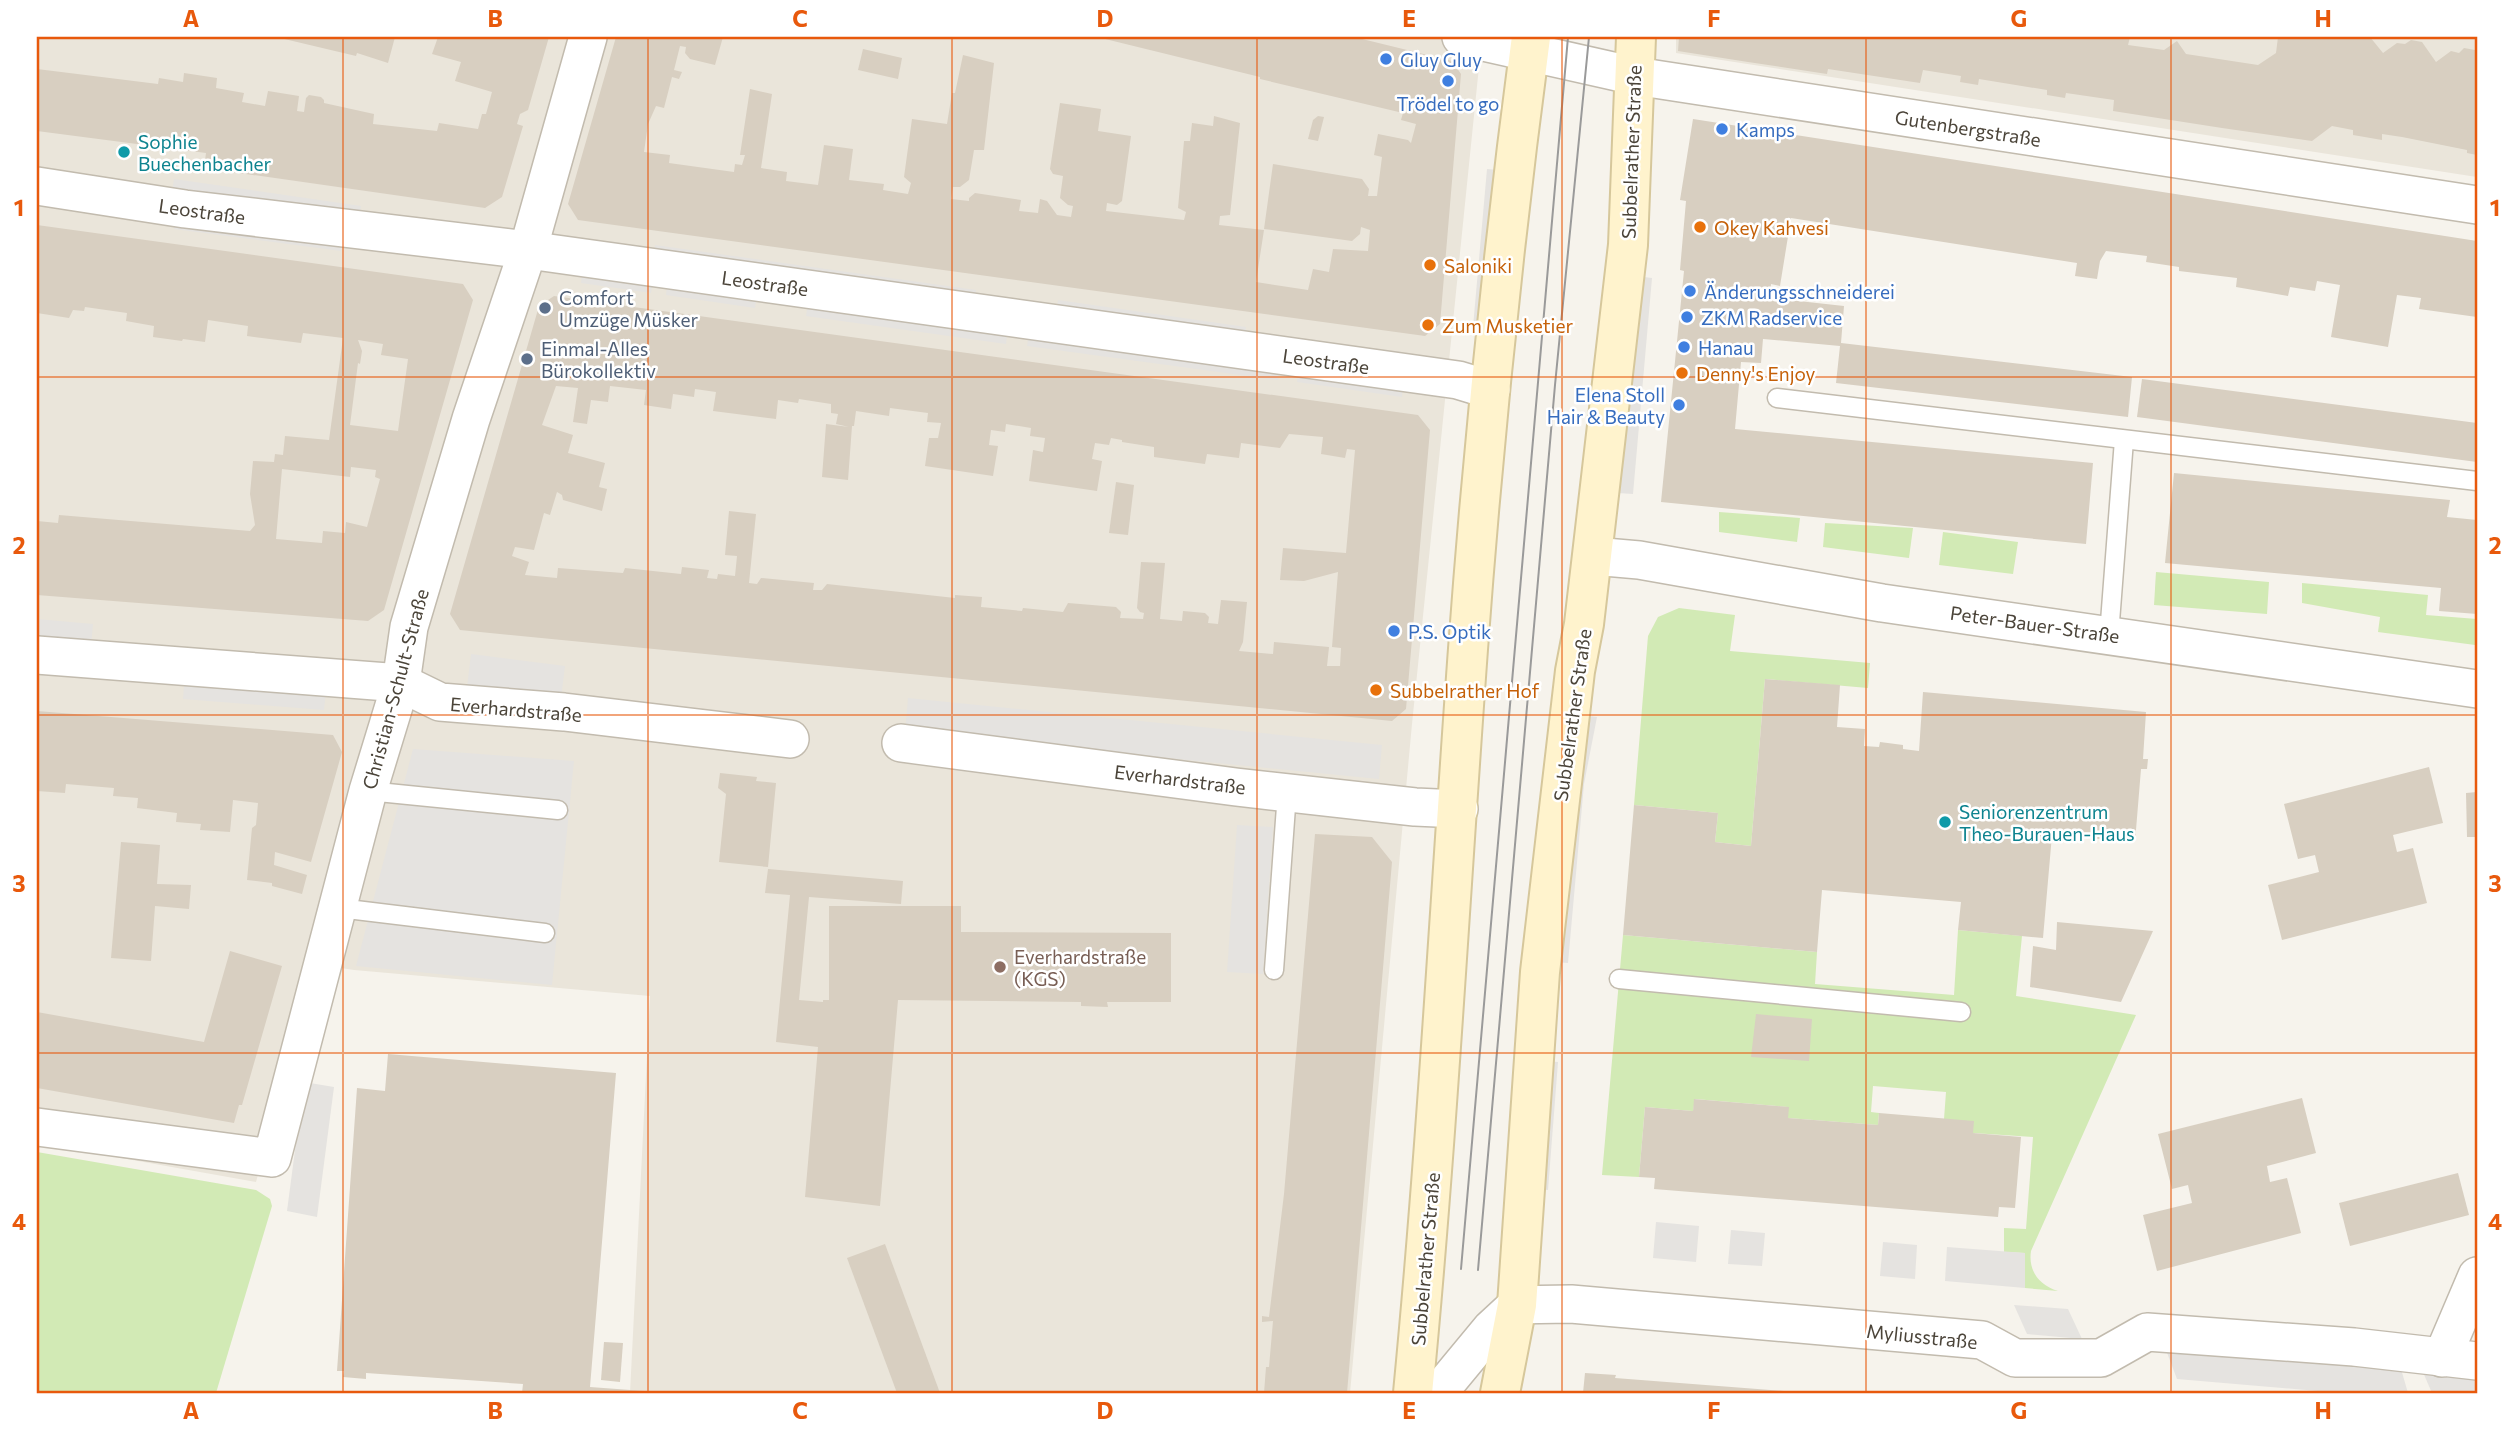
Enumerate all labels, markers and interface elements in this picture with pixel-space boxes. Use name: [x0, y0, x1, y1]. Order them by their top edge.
text: A: [183, 4, 200, 32]
text: B: [487, 4, 503, 32]
text: C: [792, 4, 808, 32]
text: D: [1097, 4, 1114, 32]
text: E: [1402, 4, 1416, 32]
text: F: [1707, 4, 1721, 32]
text: G: [2011, 4, 2027, 32]
text: H: [2314, 4, 2332, 32]
place label: Gluy Gluy: [1400, 48, 1482, 71]
marker: Gluy Gluy: [1378, 51, 1394, 67]
street label: Subbelrather Straße: [1616, 65, 1646, 239]
marker: Trödel to go: [1440, 73, 1456, 89]
place label: Trödel to go: [1397, 92, 1499, 115]
street label: Gutenbergstraße: [1893, 105, 2043, 151]
place label: Kamps: [1736, 118, 1795, 141]
marker: Kamps: [1714, 121, 1730, 137]
place label: Sophie Buechenbacher: [138, 130, 272, 175]
marker: Sophie Buechenbacher: [116, 144, 132, 160]
text: 1: [14, 193, 24, 221]
text: 1: [2490, 193, 2500, 221]
street label: Leostraße: [157, 194, 247, 228]
place label: Okey Kahvesi: [1714, 216, 1829, 239]
marker: Okey Kahvesi: [1692, 219, 1708, 235]
place label: Saloniki: [1444, 254, 1512, 277]
marker: Saloniki: [1422, 257, 1438, 273]
street label: Leostraße: [720, 266, 810, 300]
place label: Änderungsschneiderei: [1704, 280, 1895, 303]
marker: Änderungsschneiderei: [1682, 283, 1698, 299]
place label: Comfort Umzüge Müsker: [559, 286, 699, 331]
marker: Comfort Umzüge Müsker: [537, 300, 553, 316]
place label: ZKM Radservice: [1701, 306, 1842, 329]
marker: ZKM Radservice: [1679, 309, 1695, 325]
place label: Zum Musketier: [1442, 314, 1573, 337]
marker: Zum Musketier: [1420, 317, 1436, 333]
place label: Hanau: [1698, 336, 1754, 359]
place label: Einmal-Alles Bürokollektiv: [541, 337, 656, 382]
marker: Hanau: [1676, 339, 1692, 355]
street label: Leostraße: [1281, 344, 1371, 378]
marker: Einmal-Alles Bürokollektiv: [519, 351, 535, 367]
place label: Denny's Enjoy: [1696, 362, 1816, 385]
marker: Denny's Enjoy: [1674, 365, 1690, 381]
place label: Elena Stoll Hair & Beauty: [1547, 383, 1665, 428]
marker: Elena Stoll Hair & Beauty: [1671, 397, 1687, 413]
text: 2: [12, 531, 26, 559]
text: 2: [2488, 531, 2502, 559]
street label: Christian-Schult-Straße: [357, 586, 433, 792]
street label: Peter-Bauer-Straße: [1949, 601, 2121, 647]
place label: P.S. Optik: [1408, 620, 1491, 643]
marker: P.S. Optik: [1386, 623, 1402, 639]
street label: Subbelrather Straße: [1549, 627, 1595, 803]
place label: Subbelrather Hof: [1390, 679, 1540, 702]
marker: Subbelrather Hof: [1368, 682, 1384, 698]
street label: Everhardstraße: [449, 692, 583, 726]
street label: Everhardstraße: [1113, 760, 1247, 798]
place label: Seniorenzentrum Theo-Burauen-Haus: [1959, 800, 2135, 845]
marker: Seniorenzentrum Theo-Burauen-Haus: [1937, 814, 1953, 830]
text: 3: [12, 869, 26, 897]
text: 3: [2488, 869, 2502, 897]
place label: Everhardstraße (KGS): [1014, 945, 1146, 990]
marker: Everhardstraße (KGS): [992, 959, 1008, 975]
street label: Subbelrather Straße: [1406, 1171, 1444, 1347]
text: 4: [12, 1207, 26, 1235]
text: 4: [2488, 1207, 2502, 1235]
street label: Myliusstraße: [1865, 1319, 1979, 1353]
text: A: [183, 1396, 200, 1424]
text: B: [487, 1396, 503, 1424]
text: C: [792, 1396, 808, 1424]
text: D: [1097, 1396, 1114, 1424]
text: E: [1402, 1396, 1416, 1424]
text: F: [1707, 1396, 1721, 1424]
text: G: [2011, 1396, 2027, 1424]
text: H: [2314, 1396, 2332, 1424]

